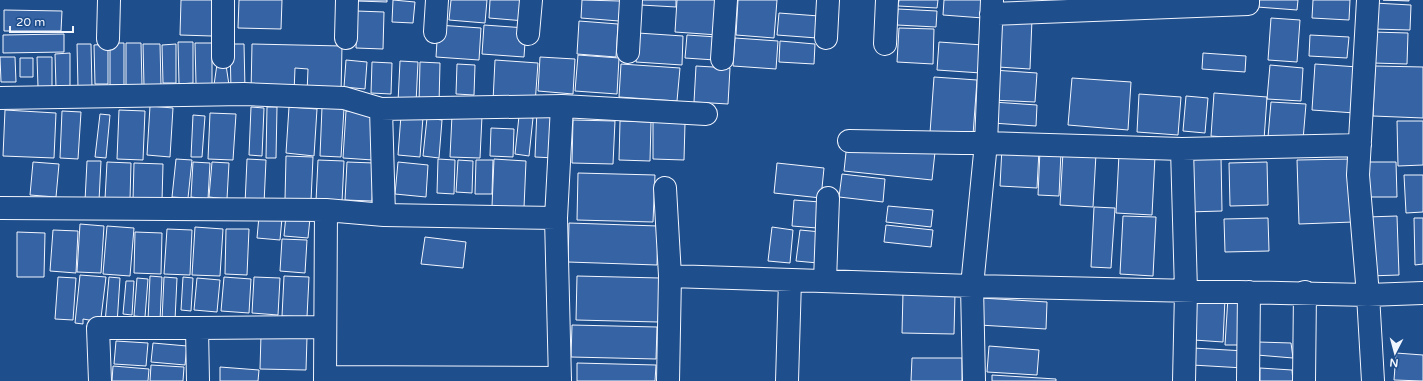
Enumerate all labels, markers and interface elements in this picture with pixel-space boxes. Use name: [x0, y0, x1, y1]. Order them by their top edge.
scale bar: [10, 8, 73, 34]
text: 20 m: [16, 15, 45, 29]
north arrow: [1375, 333, 1415, 373]
text: N: [1389, 356, 1399, 369]

